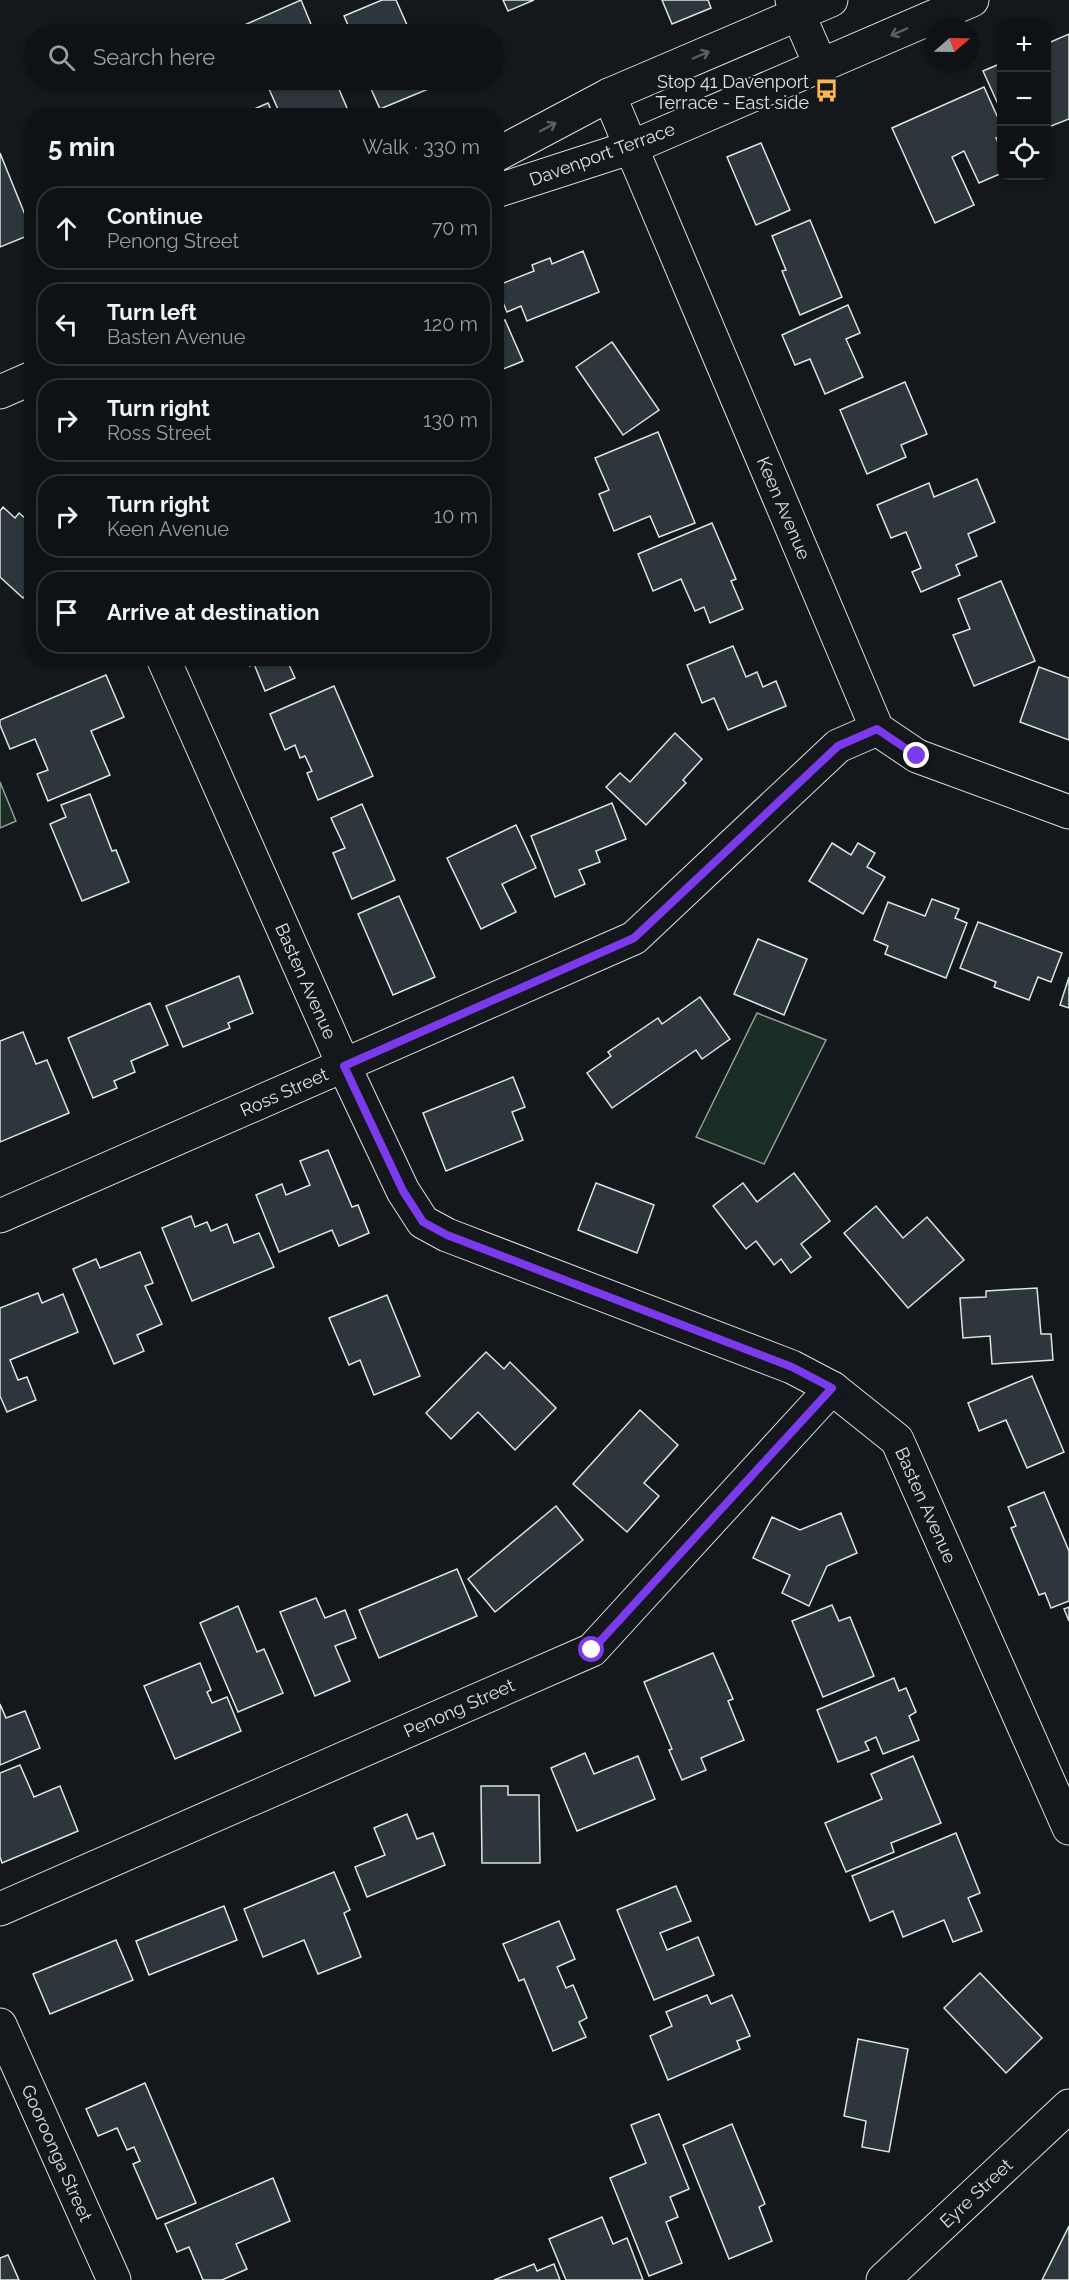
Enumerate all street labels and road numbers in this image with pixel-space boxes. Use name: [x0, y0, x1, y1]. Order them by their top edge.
street label: Davenport Terrace: [526, 118, 678, 190]
street label: Keen Avenue: [753, 453, 815, 563]
street label: Basten Avenue: [271, 920, 341, 1043]
street label: Ross Street: [237, 1063, 331, 1121]
street label: Basten Avenue: [891, 1444, 961, 1567]
street label: Penong Street: [400, 1674, 518, 1742]
street label: Gooroonga Street: [17, 2081, 97, 2225]
street label: Eyre Street: [935, 2154, 1017, 2232]

